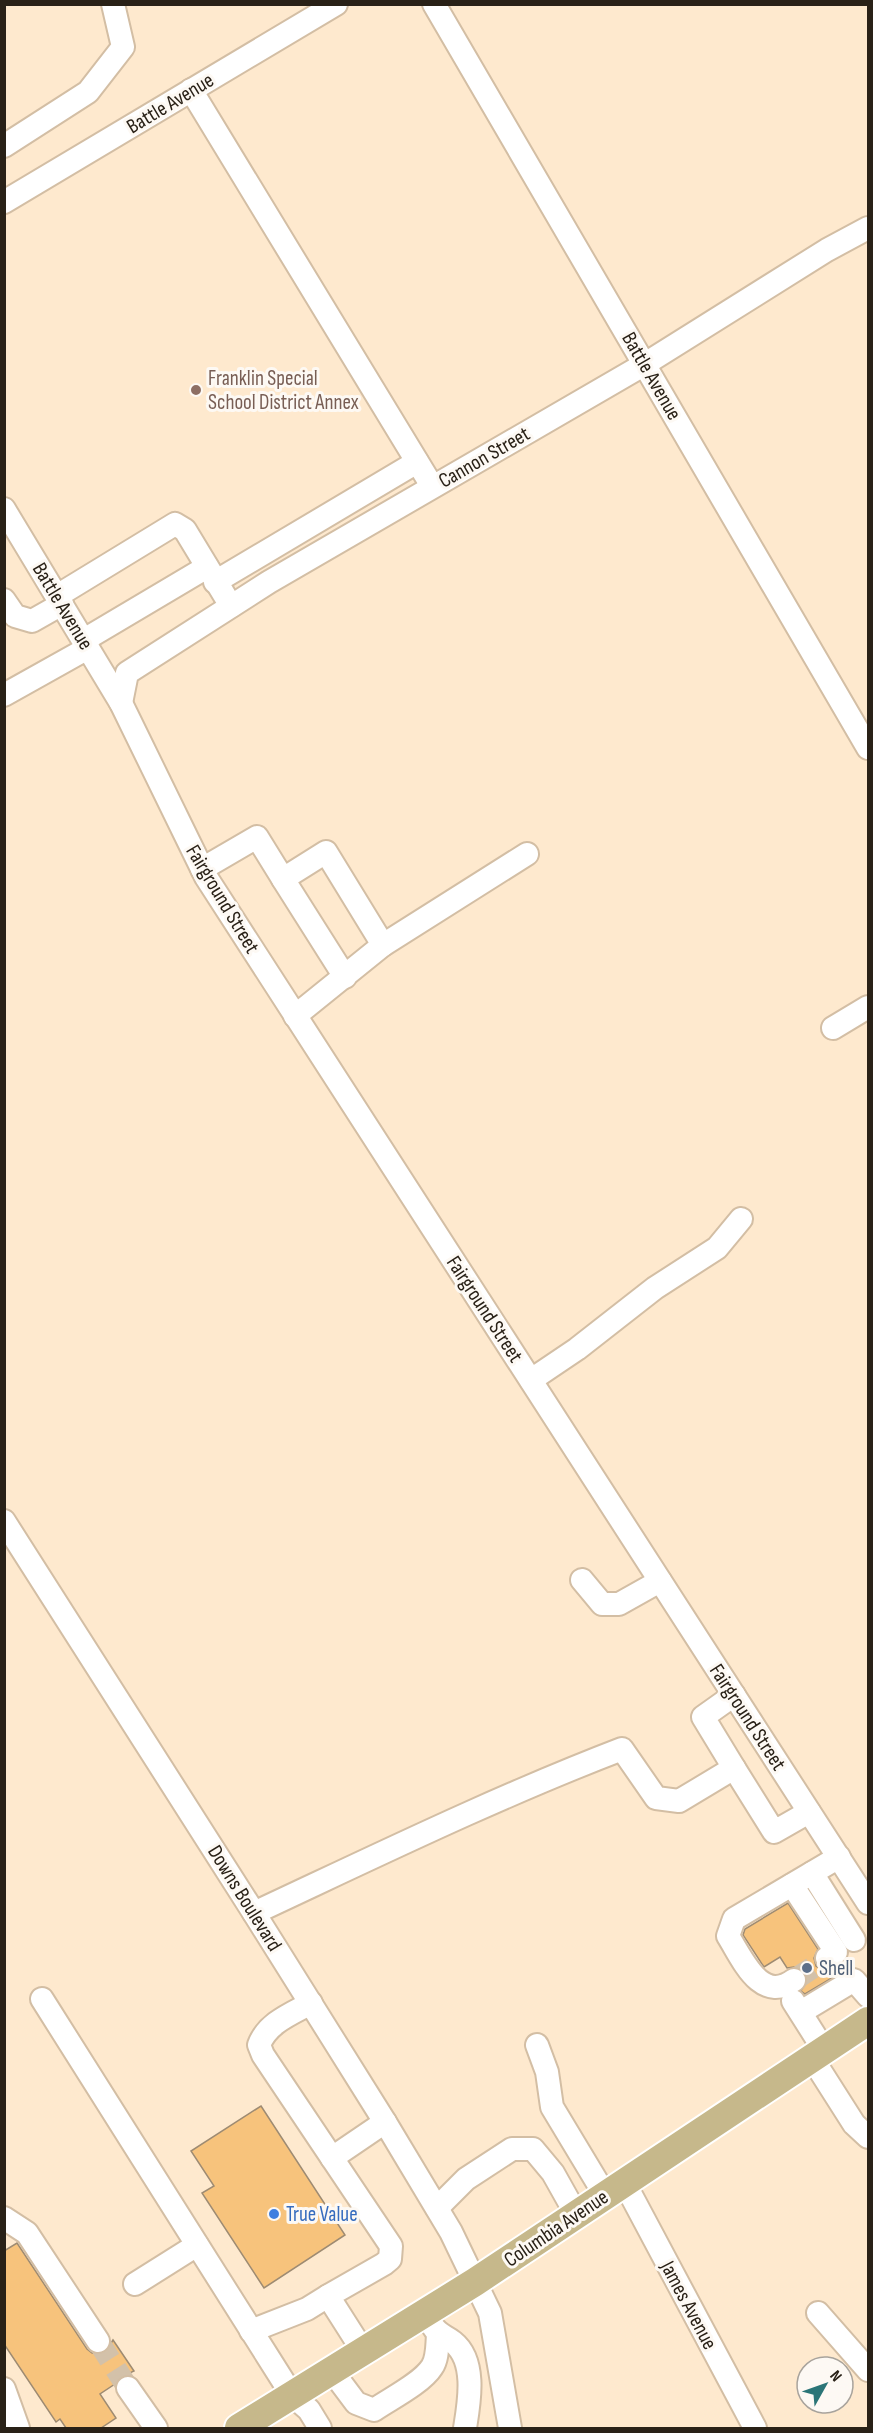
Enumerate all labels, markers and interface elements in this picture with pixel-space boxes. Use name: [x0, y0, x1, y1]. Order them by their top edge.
street label: Battle Avenue: [122, 68, 218, 139]
street label: Battle Avenue: [616, 328, 687, 425]
place label: Franklin Special School District Annex: [208, 366, 359, 415]
marker: Franklin Special School District Annex: [189, 383, 203, 397]
street label: Cannon Street: [434, 421, 534, 494]
street label: Battle Avenue: [27, 558, 98, 654]
street label: Fairground Street: [180, 841, 265, 958]
street label: Fairground Street: [441, 1251, 528, 1367]
street label: Fairground Street: [704, 1659, 791, 1775]
street label: Downs Boulevard: [202, 1841, 287, 1956]
place label: Shell: [819, 1956, 853, 1981]
marker: Shell: [800, 1961, 814, 1975]
street label: Columbia Avenue: [499, 2184, 613, 2272]
place label: True Value: [286, 2202, 358, 2227]
marker: True Value: [267, 2207, 281, 2221]
street label: James Avenue: [654, 2256, 722, 2354]
north arrow: [795, 2355, 855, 2415]
text: N: [825, 2367, 845, 2386]

